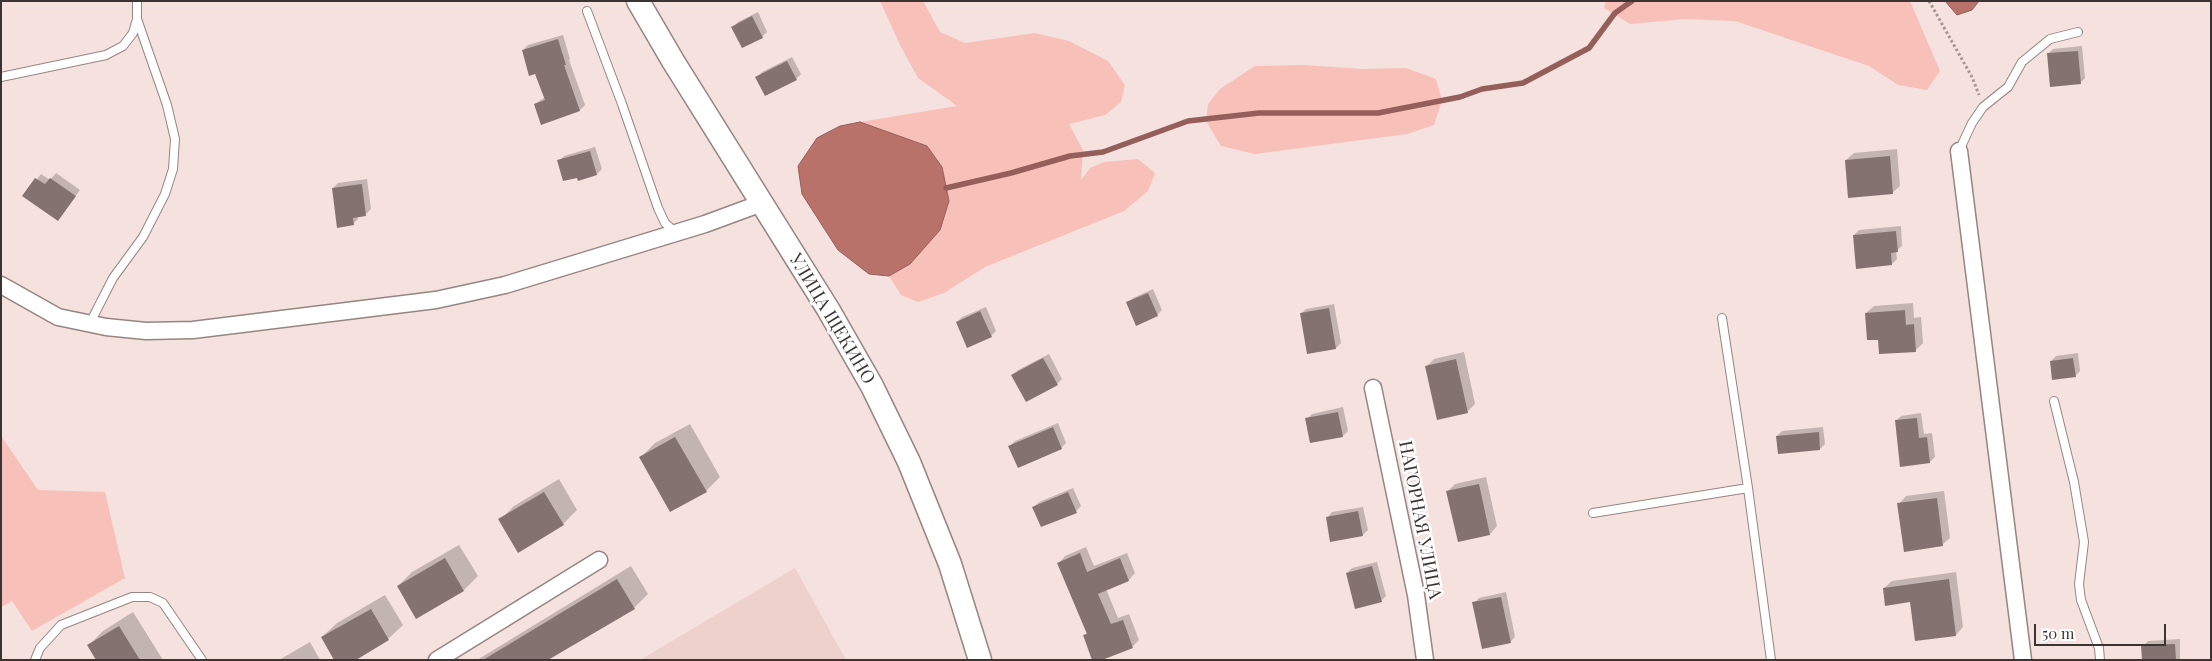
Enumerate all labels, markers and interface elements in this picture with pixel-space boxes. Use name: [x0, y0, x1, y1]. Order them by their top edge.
street label: УЛИЦА ЩЕКИНО: [785, 250, 879, 388]
street label: НАГОРНАЯ УЛИЦА: [1394, 439, 1446, 601]
scale bar: [2037, 614, 2170, 646]
text: 50 m: [2042, 623, 2074, 643]

